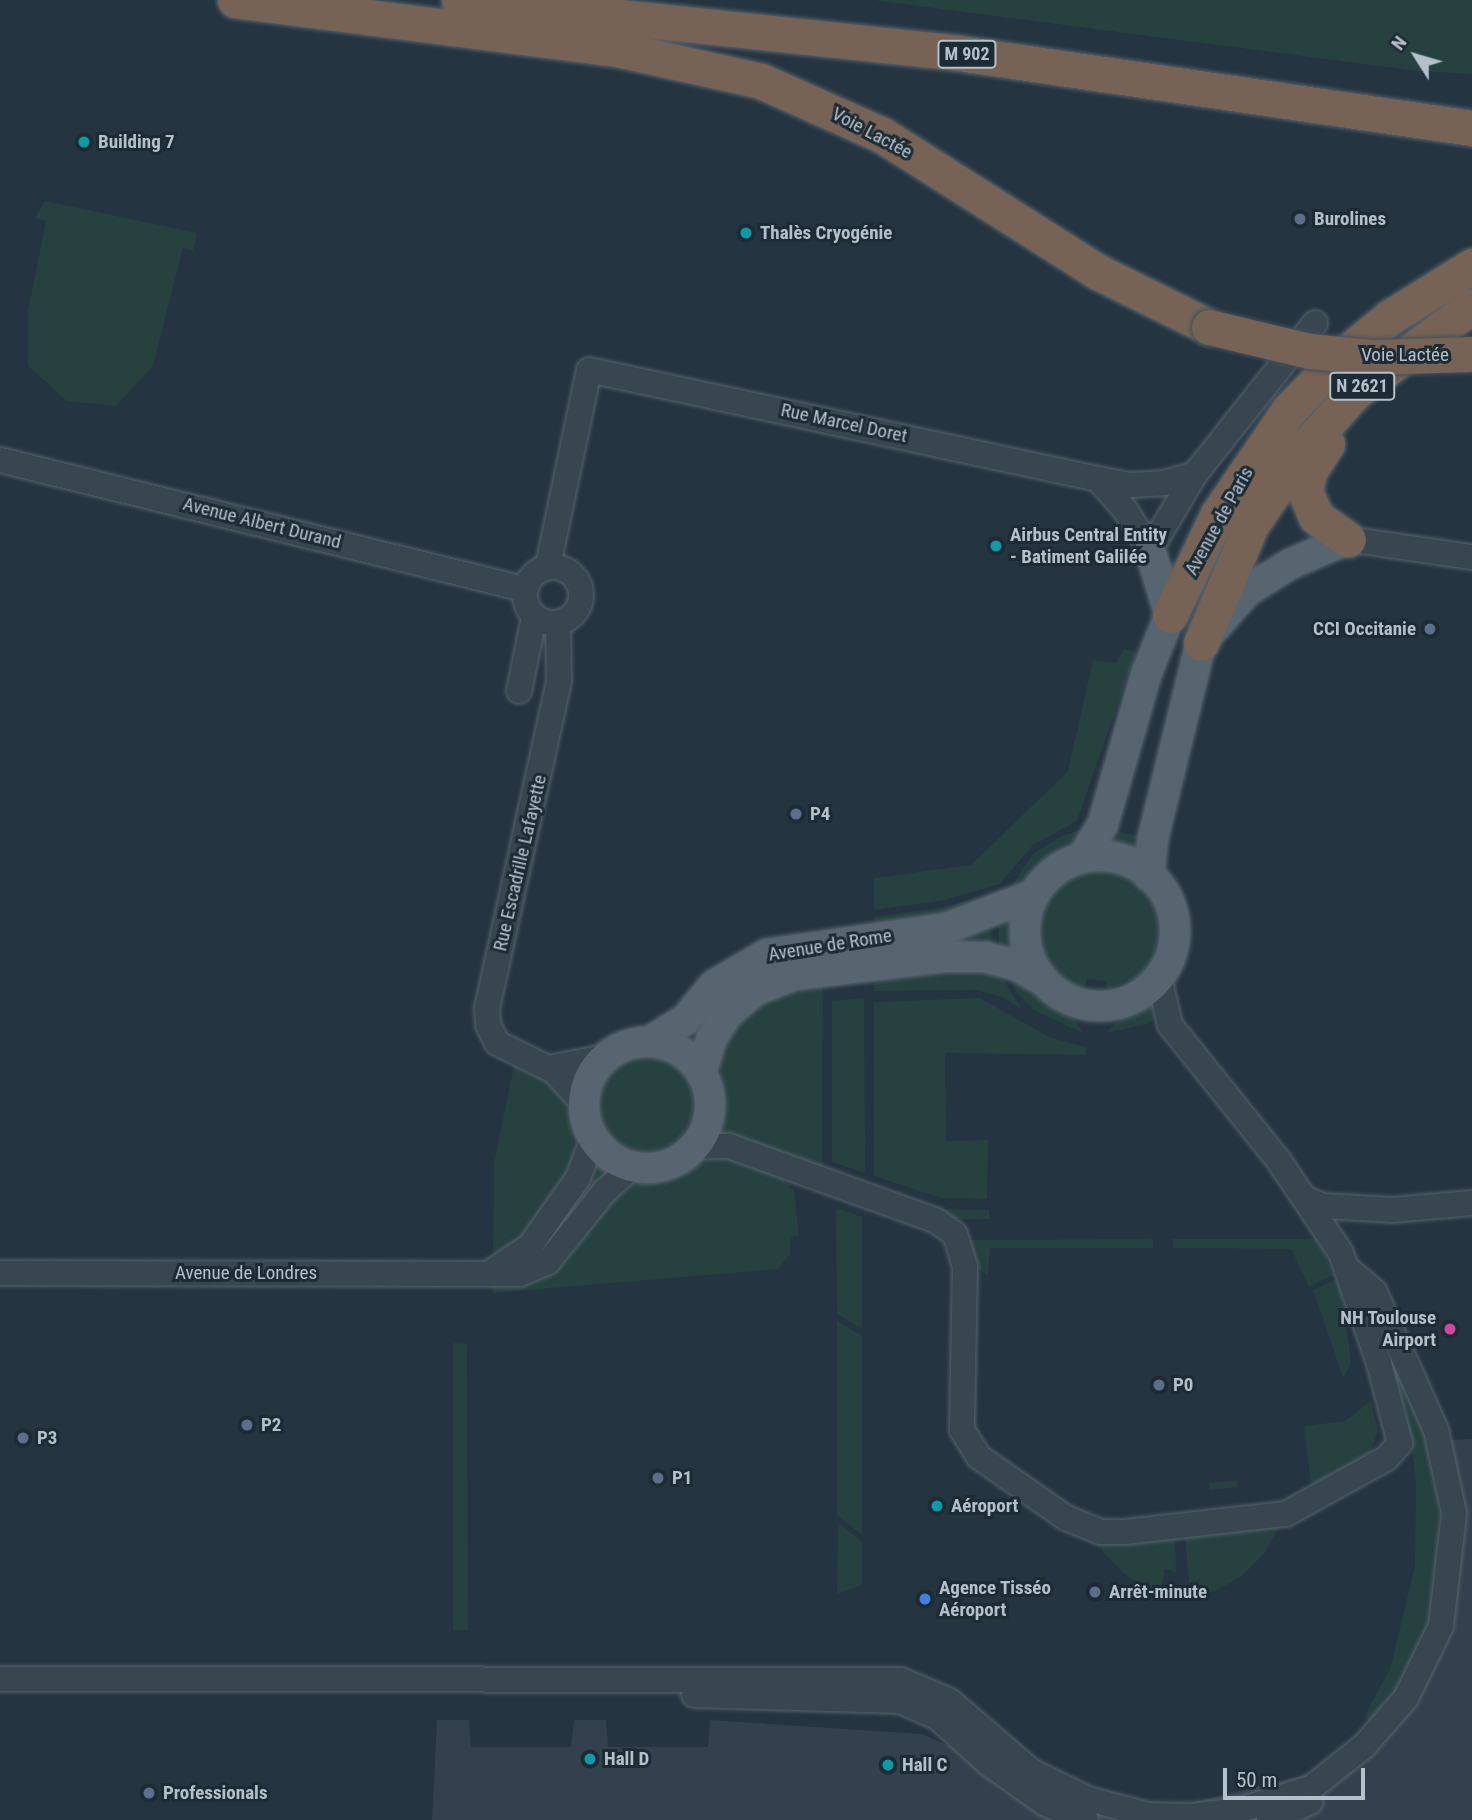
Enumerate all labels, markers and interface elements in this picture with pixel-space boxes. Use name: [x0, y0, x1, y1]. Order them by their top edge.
north arrow: [1381, 21, 1451, 91]
text: N: [1386, 31, 1412, 55]
road number: M 902: [937, 40, 997, 68]
street label: Voie Lactée: [828, 102, 916, 164]
place label: Building 7: [98, 131, 175, 153]
marker: Building 7: [76, 134, 92, 150]
place label: Burolines: [1314, 208, 1386, 230]
marker: Burolines: [1292, 211, 1308, 227]
place label: Thalès Cryogénie: [760, 222, 892, 244]
marker: Thalès Cryogénie: [738, 225, 754, 241]
street label: Voie Lactée: [1361, 344, 1449, 366]
road number: N 2621: [1329, 372, 1395, 400]
street label: Rue Marcel Doret: [779, 398, 909, 448]
street label: Avenue de Paris: [1180, 463, 1258, 579]
street label: Avenue Albert Durand: [181, 492, 343, 554]
place label: Airbus Central Entity - Batiment Galilée: [1010, 524, 1167, 568]
marker: Airbus Central Entity - Batiment Galilée: [988, 538, 1004, 554]
place label: CCI Occitanie: [1313, 618, 1416, 640]
marker: CCI Occitanie: [1422, 621, 1438, 637]
street label: Rue Escadrille Lafayette: [489, 773, 551, 953]
place label: P4: [810, 803, 830, 825]
marker: P4: [788, 806, 804, 822]
street label: Avenue de Rome: [767, 924, 893, 966]
street label: Avenue de Londres: [175, 1262, 317, 1284]
place label: NH Toulouse Airport: [1340, 1307, 1436, 1351]
marker: NH Toulouse Airport: [1442, 1321, 1458, 1337]
place label: P0: [1173, 1374, 1193, 1396]
marker: P0: [1151, 1377, 1167, 1393]
place label: P2: [261, 1414, 281, 1436]
marker: P2: [239, 1417, 255, 1433]
place label: P3: [37, 1427, 57, 1449]
marker: P3: [15, 1430, 31, 1446]
place label: P1: [672, 1467, 692, 1489]
marker: P1: [650, 1470, 666, 1486]
place label: Aéroport: [951, 1495, 1018, 1517]
marker: Aéroport: [929, 1498, 945, 1514]
place label: Agence Tisséo Aéroport: [939, 1577, 1051, 1621]
place label: Arrêt-minute: [1109, 1581, 1207, 1603]
marker: Arrêt-minute: [1087, 1584, 1103, 1600]
marker: Agence Tisséo Aéroport: [917, 1591, 933, 1607]
place label: Hall D: [604, 1748, 649, 1770]
marker: Hall D: [582, 1751, 598, 1767]
place label: Hall C: [902, 1754, 947, 1776]
scale bar: [1227, 1754, 1369, 1798]
marker: Hall C: [880, 1757, 896, 1773]
text: 50 m: [1236, 1768, 1277, 1792]
place label: Professionals: [163, 1782, 268, 1804]
marker: Professionals: [141, 1785, 157, 1801]

